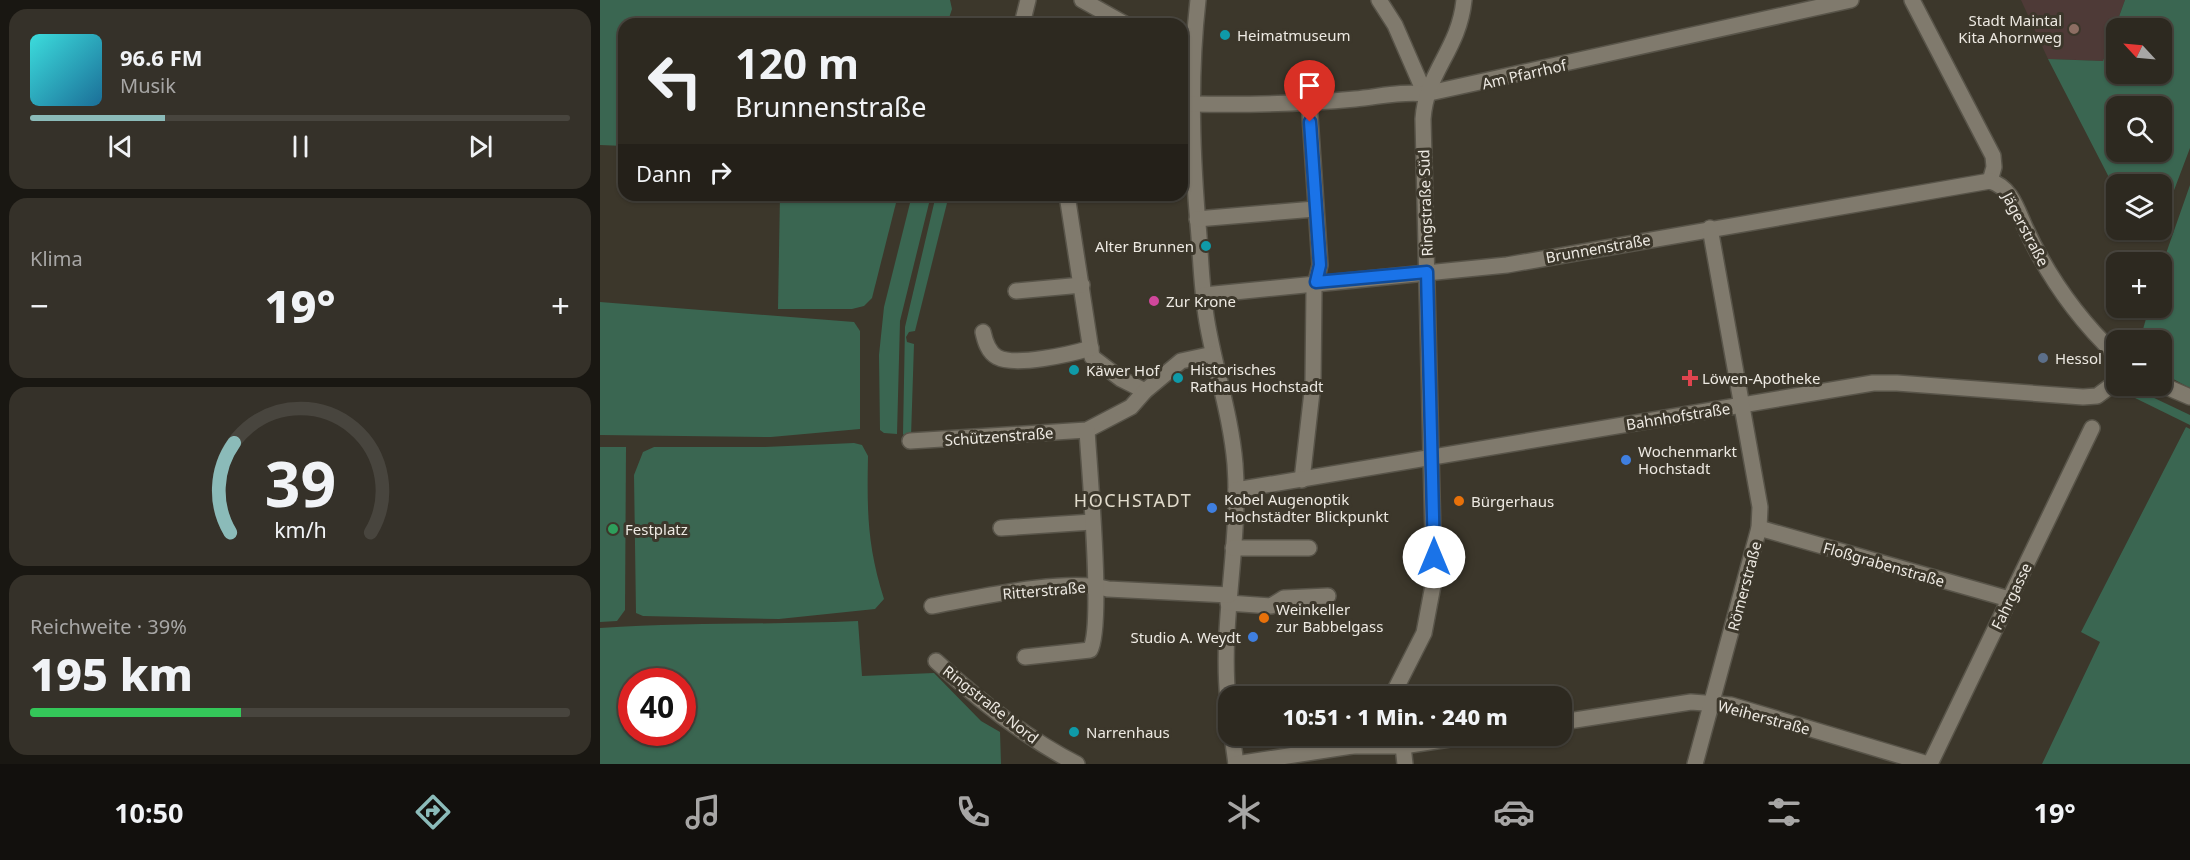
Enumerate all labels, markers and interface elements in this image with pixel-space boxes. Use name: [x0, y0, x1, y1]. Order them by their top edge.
place label: Stadt Maintal Kita Ahornweg: [1958, 10, 2062, 47]
north arrow: [2106, 18, 2172, 84]
map controls: [2106, 18, 2172, 396]
marker: Stadt Maintal Kita Ahornweg: [2067, 22, 2081, 36]
place label: Heimatmuseum: [1237, 25, 1351, 45]
marker: Heimatmuseum: [1218, 28, 1232, 42]
text: 120 m: [735, 34, 859, 91]
text: 96.6 FM: [120, 42, 202, 72]
icon: left: [636, 42, 714, 120]
street label: Am Pfarrhof: [1480, 54, 1569, 93]
pin: [1284, 60, 1335, 122]
icon: arrive: [1293, 69, 1326, 102]
text: Musik: [120, 72, 176, 99]
text: Brunnenstraße: [735, 88, 926, 125]
button: search: [2106, 96, 2172, 162]
icon: previous: [104, 130, 137, 163]
icon: pause: [284, 130, 317, 163]
icon: next: [464, 130, 497, 163]
street label: Ringstraße Süd: [1413, 149, 1437, 257]
icon: right: [704, 156, 737, 189]
text: Dann: [636, 158, 692, 188]
button: layers: [2106, 174, 2172, 240]
street label: Jägerstraße: [1997, 187, 2054, 270]
street label: Brunnenstraße: [1544, 229, 1652, 267]
place label: Alter Brunnen: [1095, 236, 1194, 256]
marker: Alter Brunnen: [1199, 239, 1213, 253]
text: Klima: [30, 245, 83, 272]
button: +: [2106, 252, 2172, 318]
text: 19°: [264, 275, 336, 336]
text: −: [30, 283, 49, 328]
text: +: [551, 283, 570, 328]
place label: Zur Krone: [1166, 291, 1236, 311]
marker: Zur Krone: [1147, 294, 1161, 308]
button: −: [2106, 330, 2172, 396]
place label: Hessol: [2055, 348, 2102, 368]
marker: Hessol: [2036, 351, 2050, 365]
place label: Historisches Rathaus Hochstadt: [1190, 359, 1324, 396]
place label: Käwer Hof: [1086, 360, 1160, 380]
marker: Käwer Hof: [1067, 363, 1081, 377]
place label: Löwen-Apotheke: [1702, 368, 1821, 388]
marker: Historisches Rathaus Hochstadt: [1171, 371, 1185, 385]
marker: Löwen-Apotheke: [1683, 371, 1697, 385]
street label: Bahnhofstraße: [1625, 398, 1731, 434]
street label: Schützenstraße: [944, 422, 1054, 450]
text: 39: [264, 441, 336, 526]
place label: Wochenmarkt Hochstadt: [1638, 441, 1738, 478]
marker: Wochenmarkt Hochstadt: [1619, 453, 1633, 467]
district label: HOCHSTADT: [1074, 488, 1192, 512]
place label: Kobel Augenoptik Hochstädter Blickpunkt: [1224, 489, 1389, 526]
place label: Bürgerhaus: [1471, 491, 1554, 511]
marker: Bürgerhaus: [1452, 494, 1466, 508]
marker: Kobel Augenoptik Hochstädter Blickpunkt: [1205, 501, 1219, 515]
text: km/h: [274, 516, 326, 545]
place label: Festplatz: [625, 519, 688, 539]
marker: Festplatz: [606, 522, 620, 536]
position arrow: [1402, 525, 1466, 589]
street label: Floßgrabenstraße: [1821, 537, 1947, 591]
street label: Römerstraße: [1722, 539, 1766, 633]
street label: Fahrgasse: [1986, 559, 2036, 633]
street label: Ritterstraße: [1002, 576, 1086, 604]
place label: Weinkeller zur Babbelgass: [1276, 599, 1383, 636]
marker: Weinkeller zur Babbelgass: [1257, 611, 1271, 625]
text: Reichweite · 39%: [30, 613, 187, 640]
place label: Studio A. Weydt: [1130, 627, 1242, 647]
marker: Studio A. Weydt: [1246, 630, 1260, 644]
text: 195 km: [30, 643, 193, 704]
street label: Ringstraße Nord: [939, 660, 1043, 748]
speed limit sign: 40: [618, 668, 696, 746]
street label: Weiherstraße: [1716, 695, 1812, 739]
text: 10:51 · 1 Min. · 240 m: [1282, 701, 1508, 731]
place label: Narrenhaus: [1086, 722, 1170, 742]
marker: Narrenhaus: [1067, 725, 1081, 739]
icon: directions: [412, 791, 454, 833]
icon: music: [682, 791, 724, 833]
icon: phone: [952, 791, 994, 833]
icon: climate: [1223, 791, 1265, 833]
icon: car: [1493, 791, 1535, 833]
icon: filters: [1763, 791, 1805, 833]
text: 10:50: [114, 794, 184, 831]
text: 19°: [2033, 794, 2076, 831]

